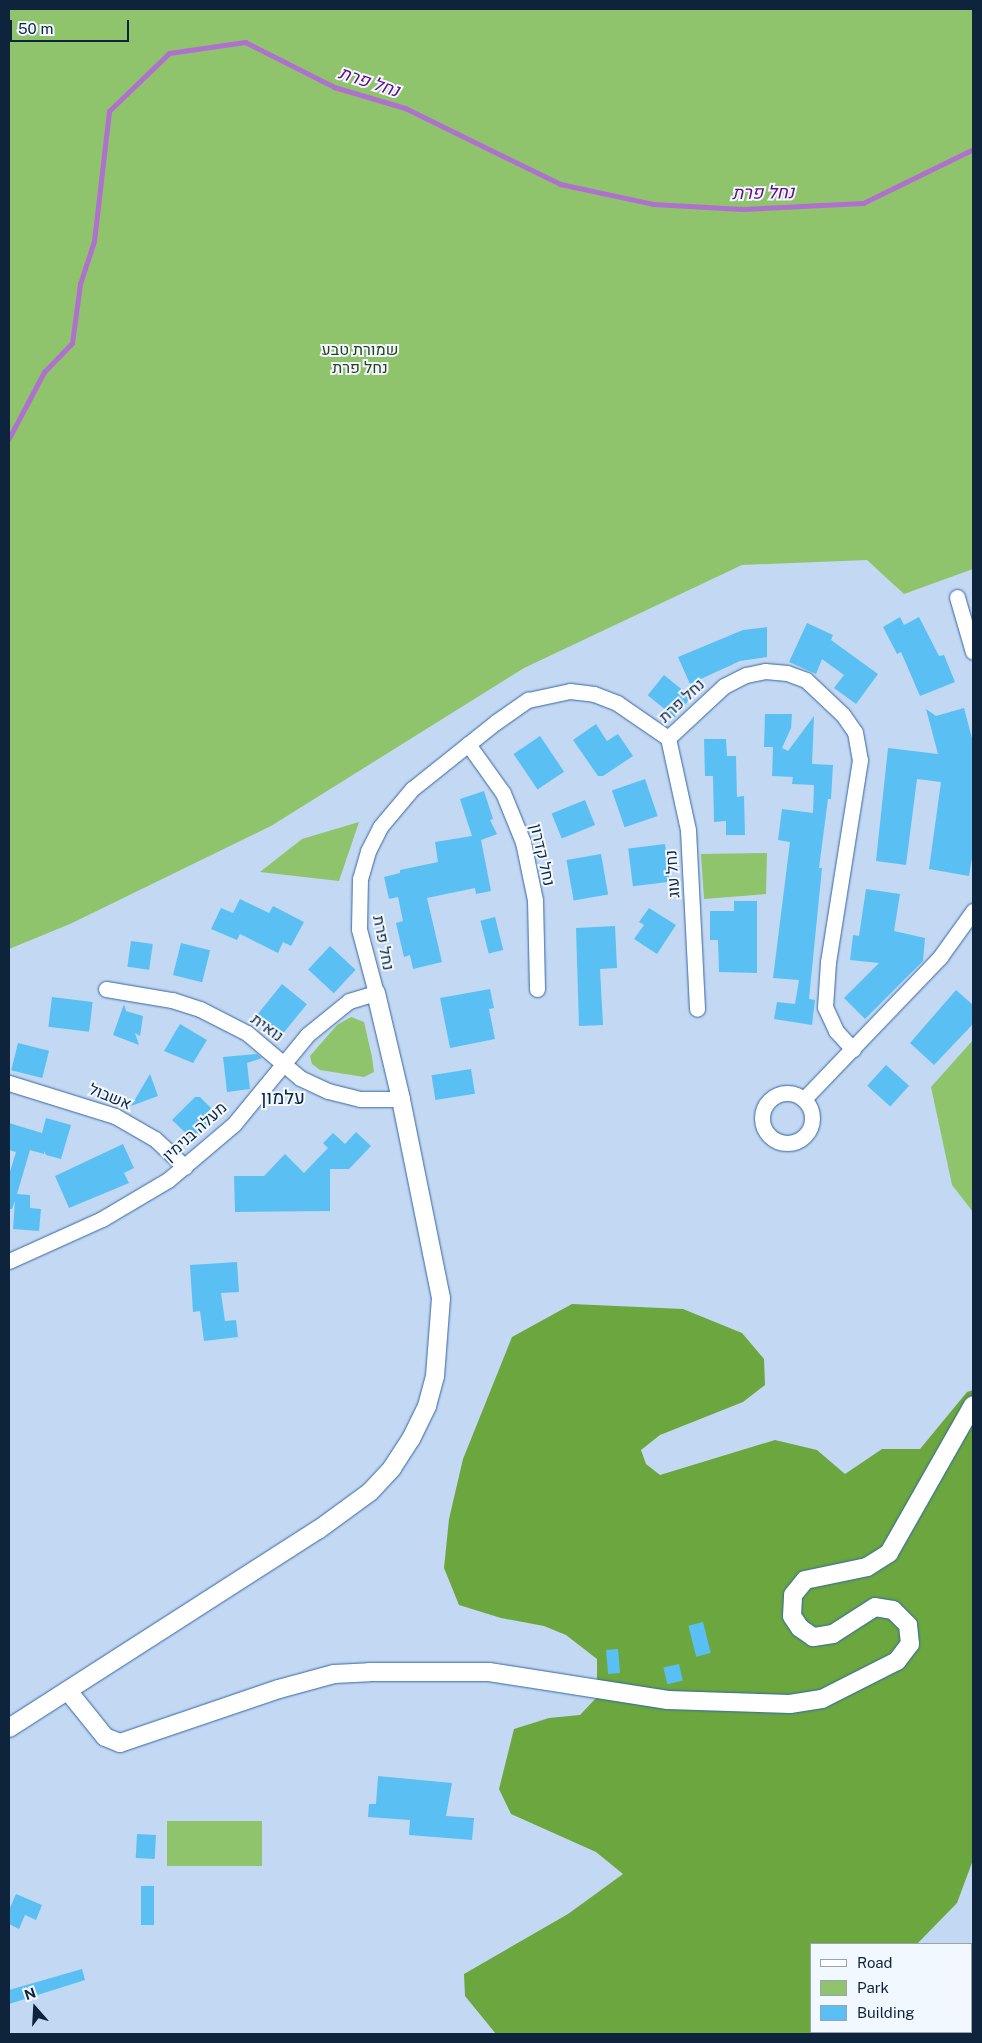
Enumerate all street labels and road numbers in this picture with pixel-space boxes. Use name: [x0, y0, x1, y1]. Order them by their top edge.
street label: נחל פרת: [655, 675, 709, 727]
street label: נחל קדרון: [526, 822, 558, 888]
street label: נחל עוג: [662, 849, 684, 899]
street label: נחל פרת: [368, 914, 398, 972]
street label: נואית: [247, 1010, 287, 1046]
street label: אשבול: [86, 1080, 134, 1114]
street label: מעלה בנימין: [159, 1098, 231, 1166]

